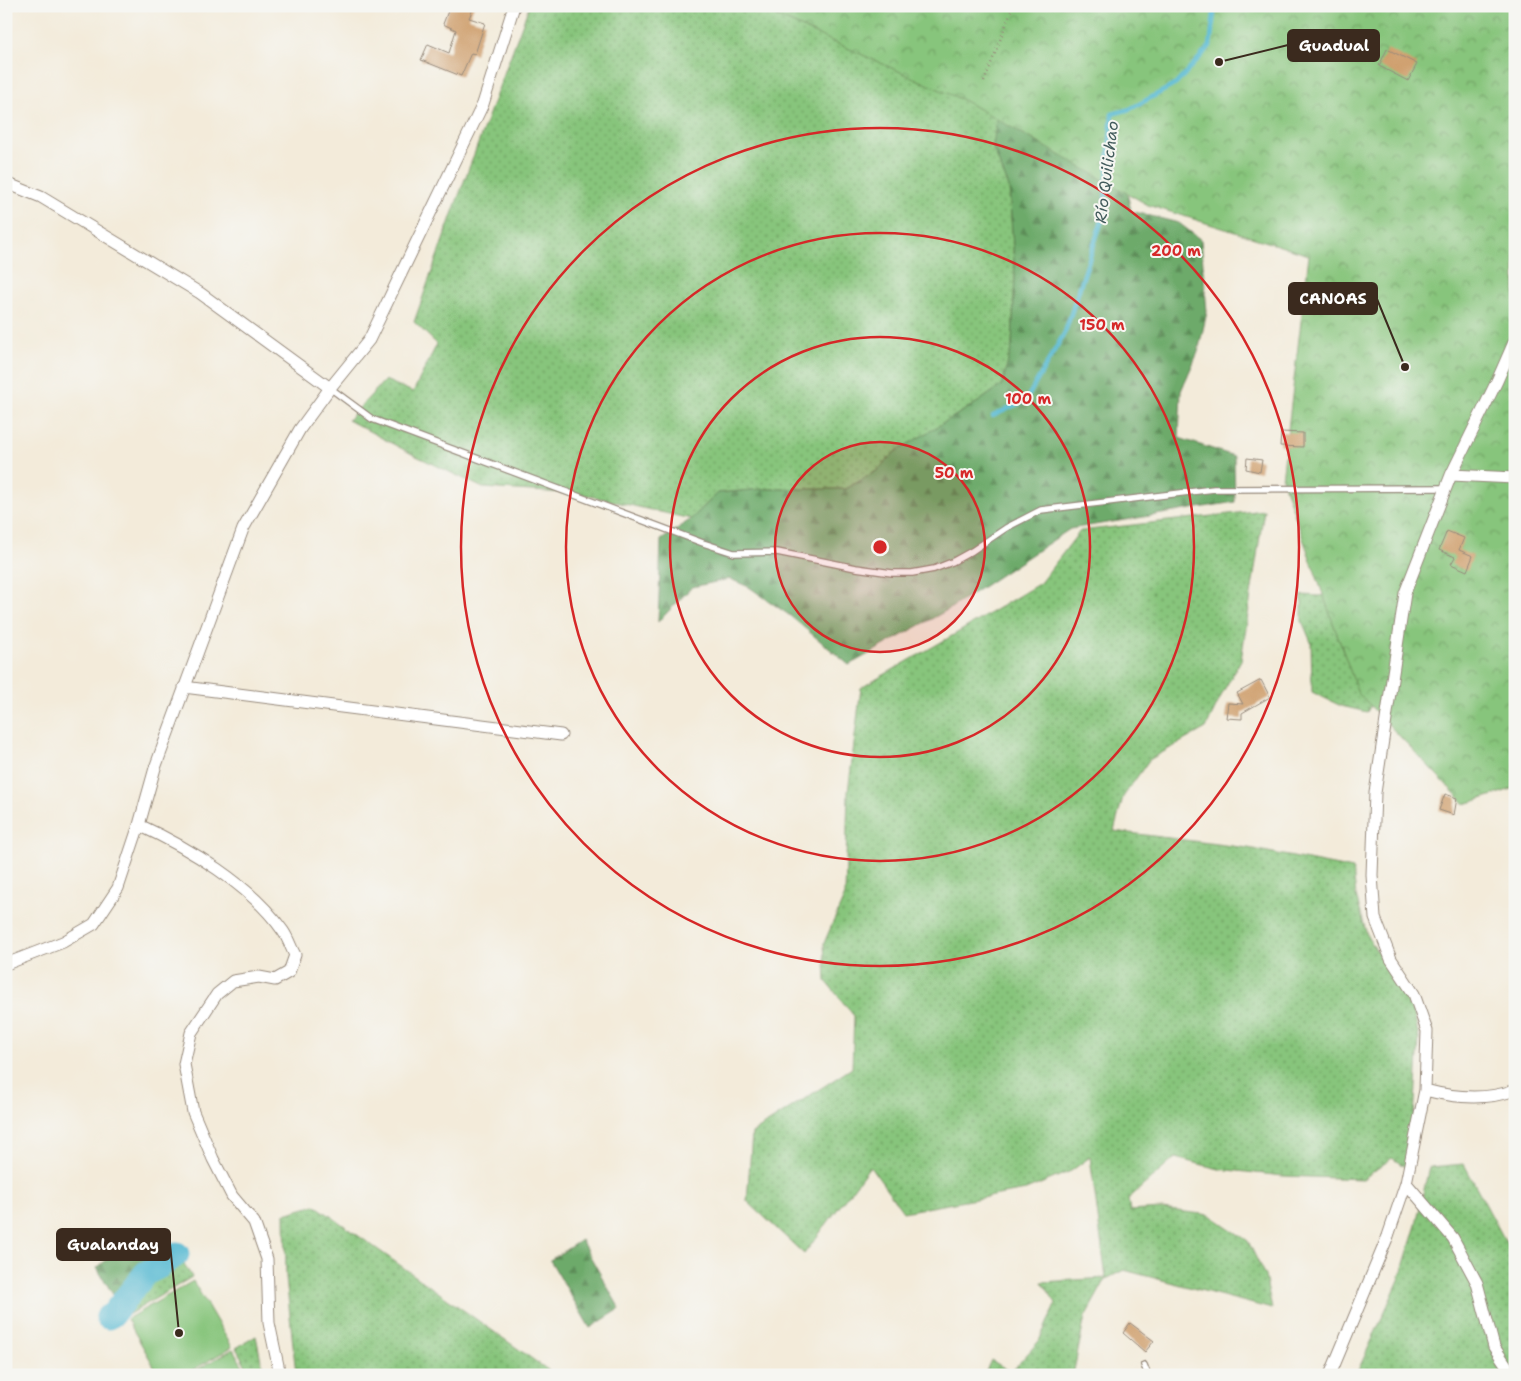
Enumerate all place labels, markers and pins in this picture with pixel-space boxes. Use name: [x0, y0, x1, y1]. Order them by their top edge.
callout: Guadual: [1288, 30, 1379, 61]
callout: CANOAS: [1289, 283, 1377, 314]
centre of rings: [871, 538, 889, 556]
callout: Gualanday: [57, 1229, 170, 1260]

